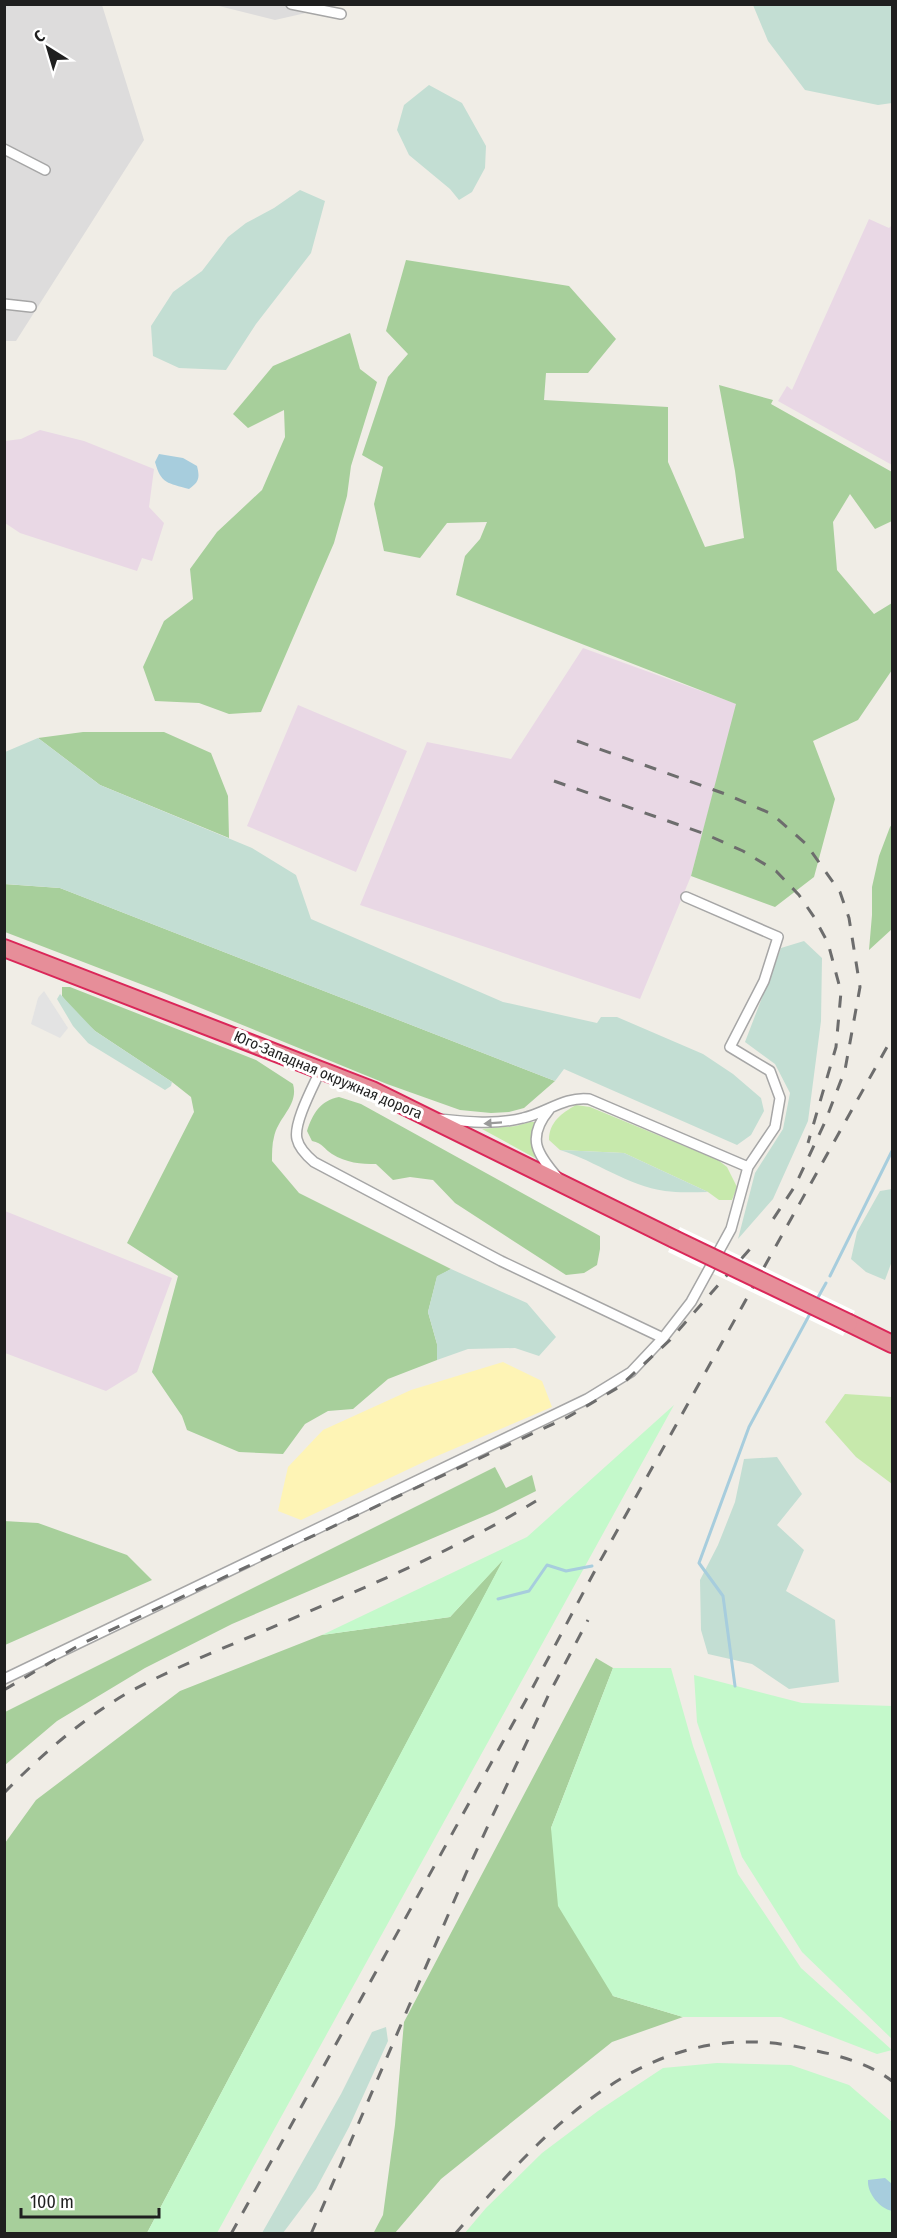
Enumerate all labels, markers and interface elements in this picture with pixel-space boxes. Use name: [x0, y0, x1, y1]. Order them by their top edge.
north arrow: [18, 18, 78, 78]
text: С: [30, 26, 49, 47]
street label: Юго-Западная окружная дорога: [231, 1027, 425, 1123]
one-way arrow: [484, 1118, 503, 1127]
scale bar: [21, 2181, 159, 2219]
text: 100 m: [30, 2191, 74, 2213]

